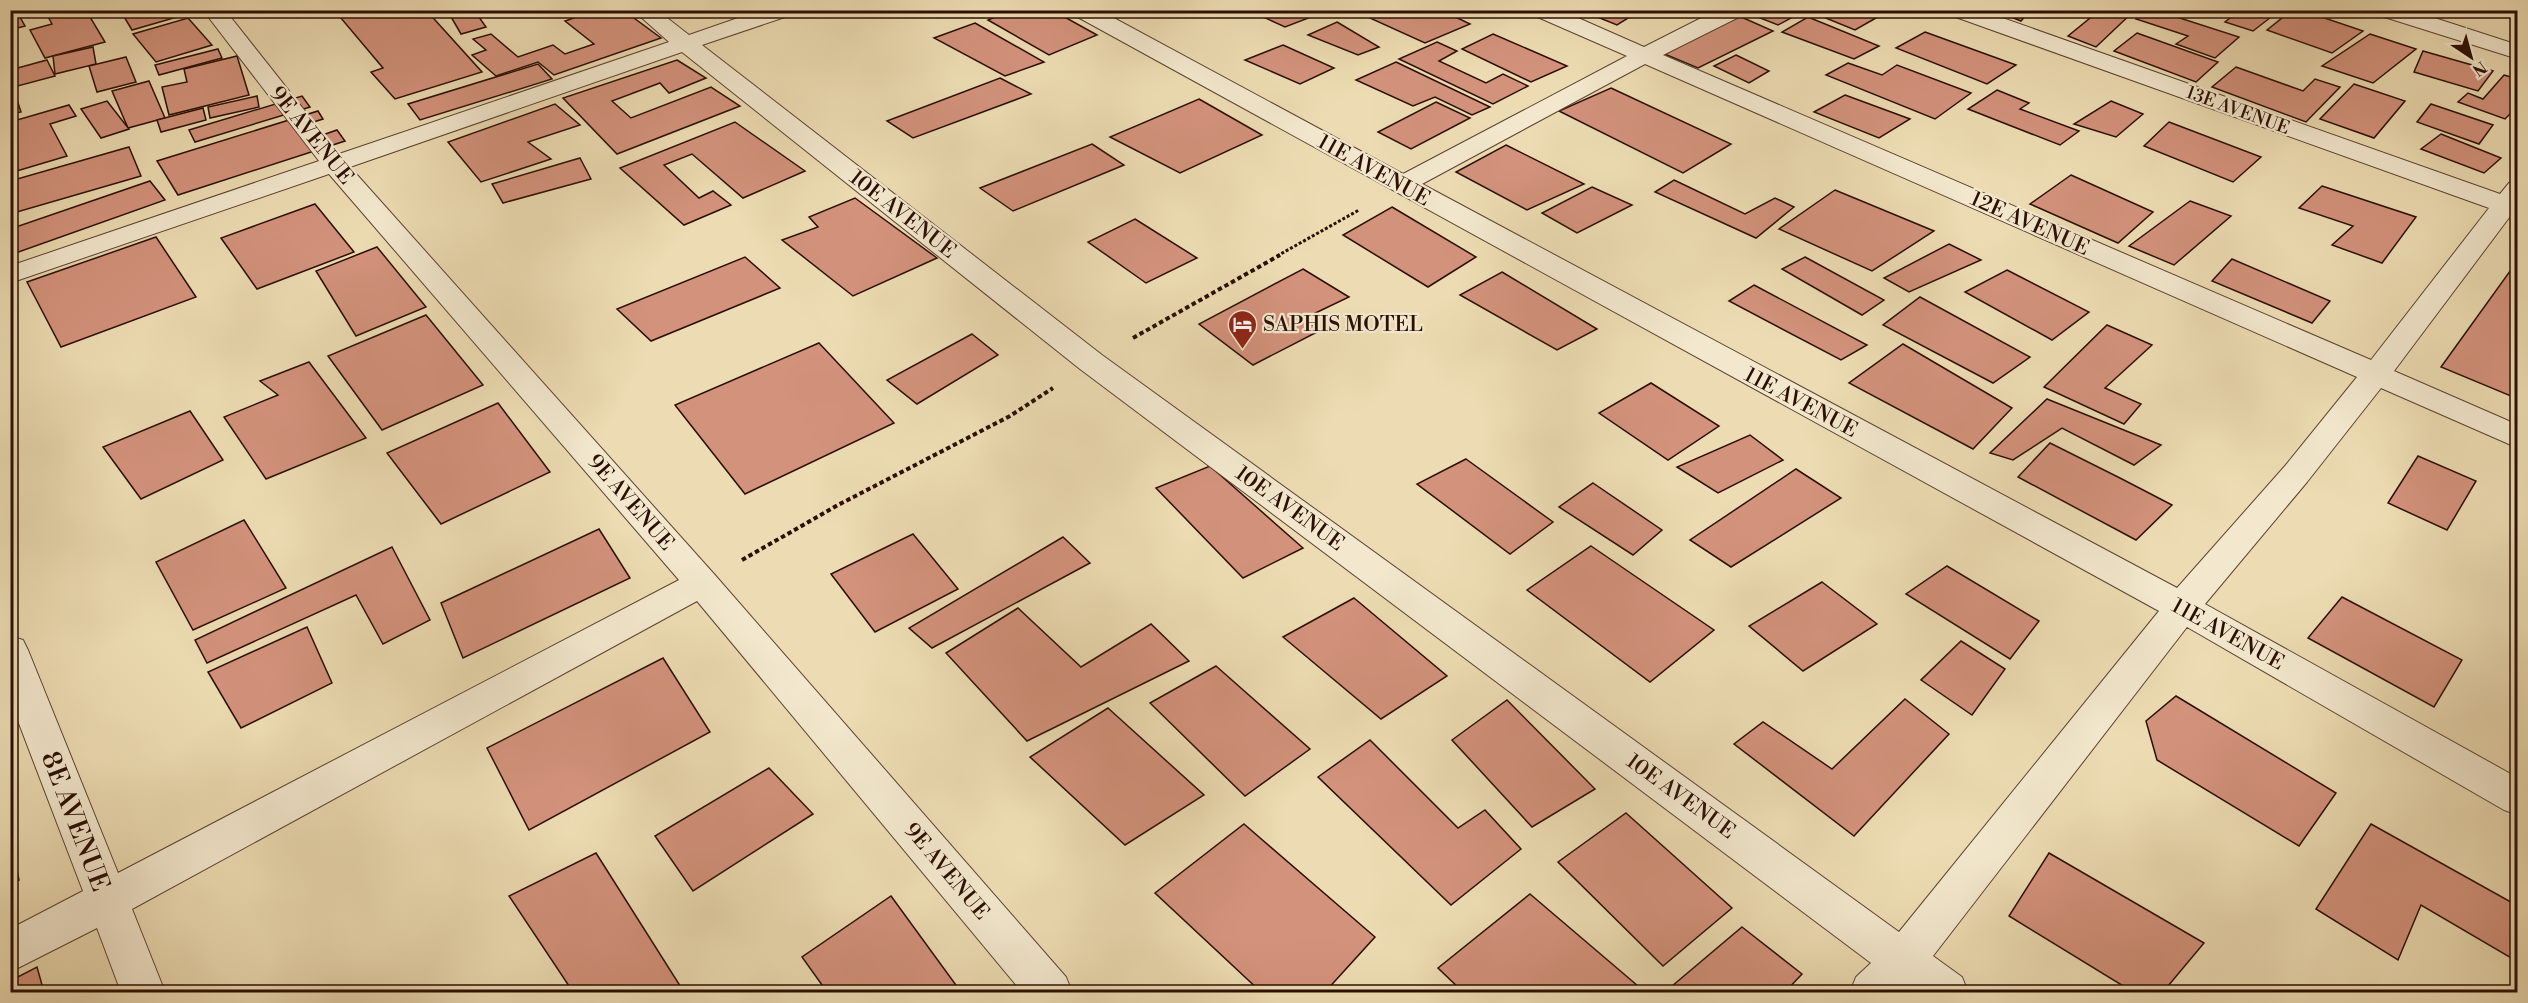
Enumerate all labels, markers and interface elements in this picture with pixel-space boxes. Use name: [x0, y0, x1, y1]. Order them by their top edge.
north arrow: [2441, 27, 2501, 87]
text: N: [2468, 57, 2490, 80]
street label: 9E AVENUE: [264, 81, 359, 190]
street label: 13E AVENUE: [2183, 81, 2293, 140]
street label: 11E AVENUE: [1313, 129, 1434, 212]
street label: 10E AVENUE: [844, 165, 961, 265]
street label: 12E AVENUE: [1966, 186, 2093, 262]
hotel icon: SAPHIS MOTEL: [1226, 308, 1258, 350]
place label: SAPHIS MOTEL: [1263, 312, 1423, 338]
street label: 11E AVENUE: [1739, 362, 1862, 444]
street label: 9E AVENUE: [581, 449, 679, 556]
street label: 10E AVENUE: [1230, 461, 1349, 557]
street label: 11E AVENUE: [2167, 593, 2288, 676]
street label: 8E AVENUE: [34, 747, 116, 896]
street label: 10E AVENUE: [1621, 749, 1740, 845]
street label: 9E AVENUE: [898, 818, 994, 925]

